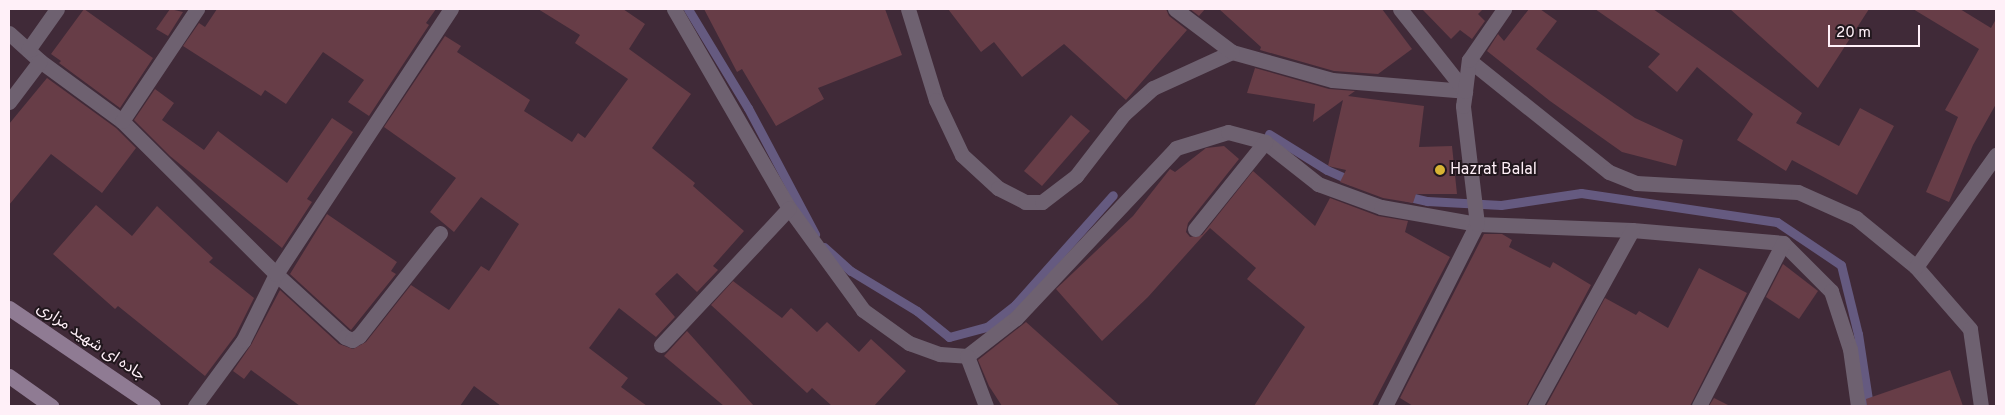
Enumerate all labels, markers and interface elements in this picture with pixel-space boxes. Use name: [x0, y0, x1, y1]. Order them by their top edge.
scale bar: [1830, 15, 1922, 47]
text: 20 m: [1836, 24, 1871, 43]
place label: Hazrat Balal: [1450, 160, 1537, 180]
marker: Hazrat Balal: [1434, 164, 1446, 176]
street label: جاده ای شهید مزاری: [33, 299, 149, 385]

